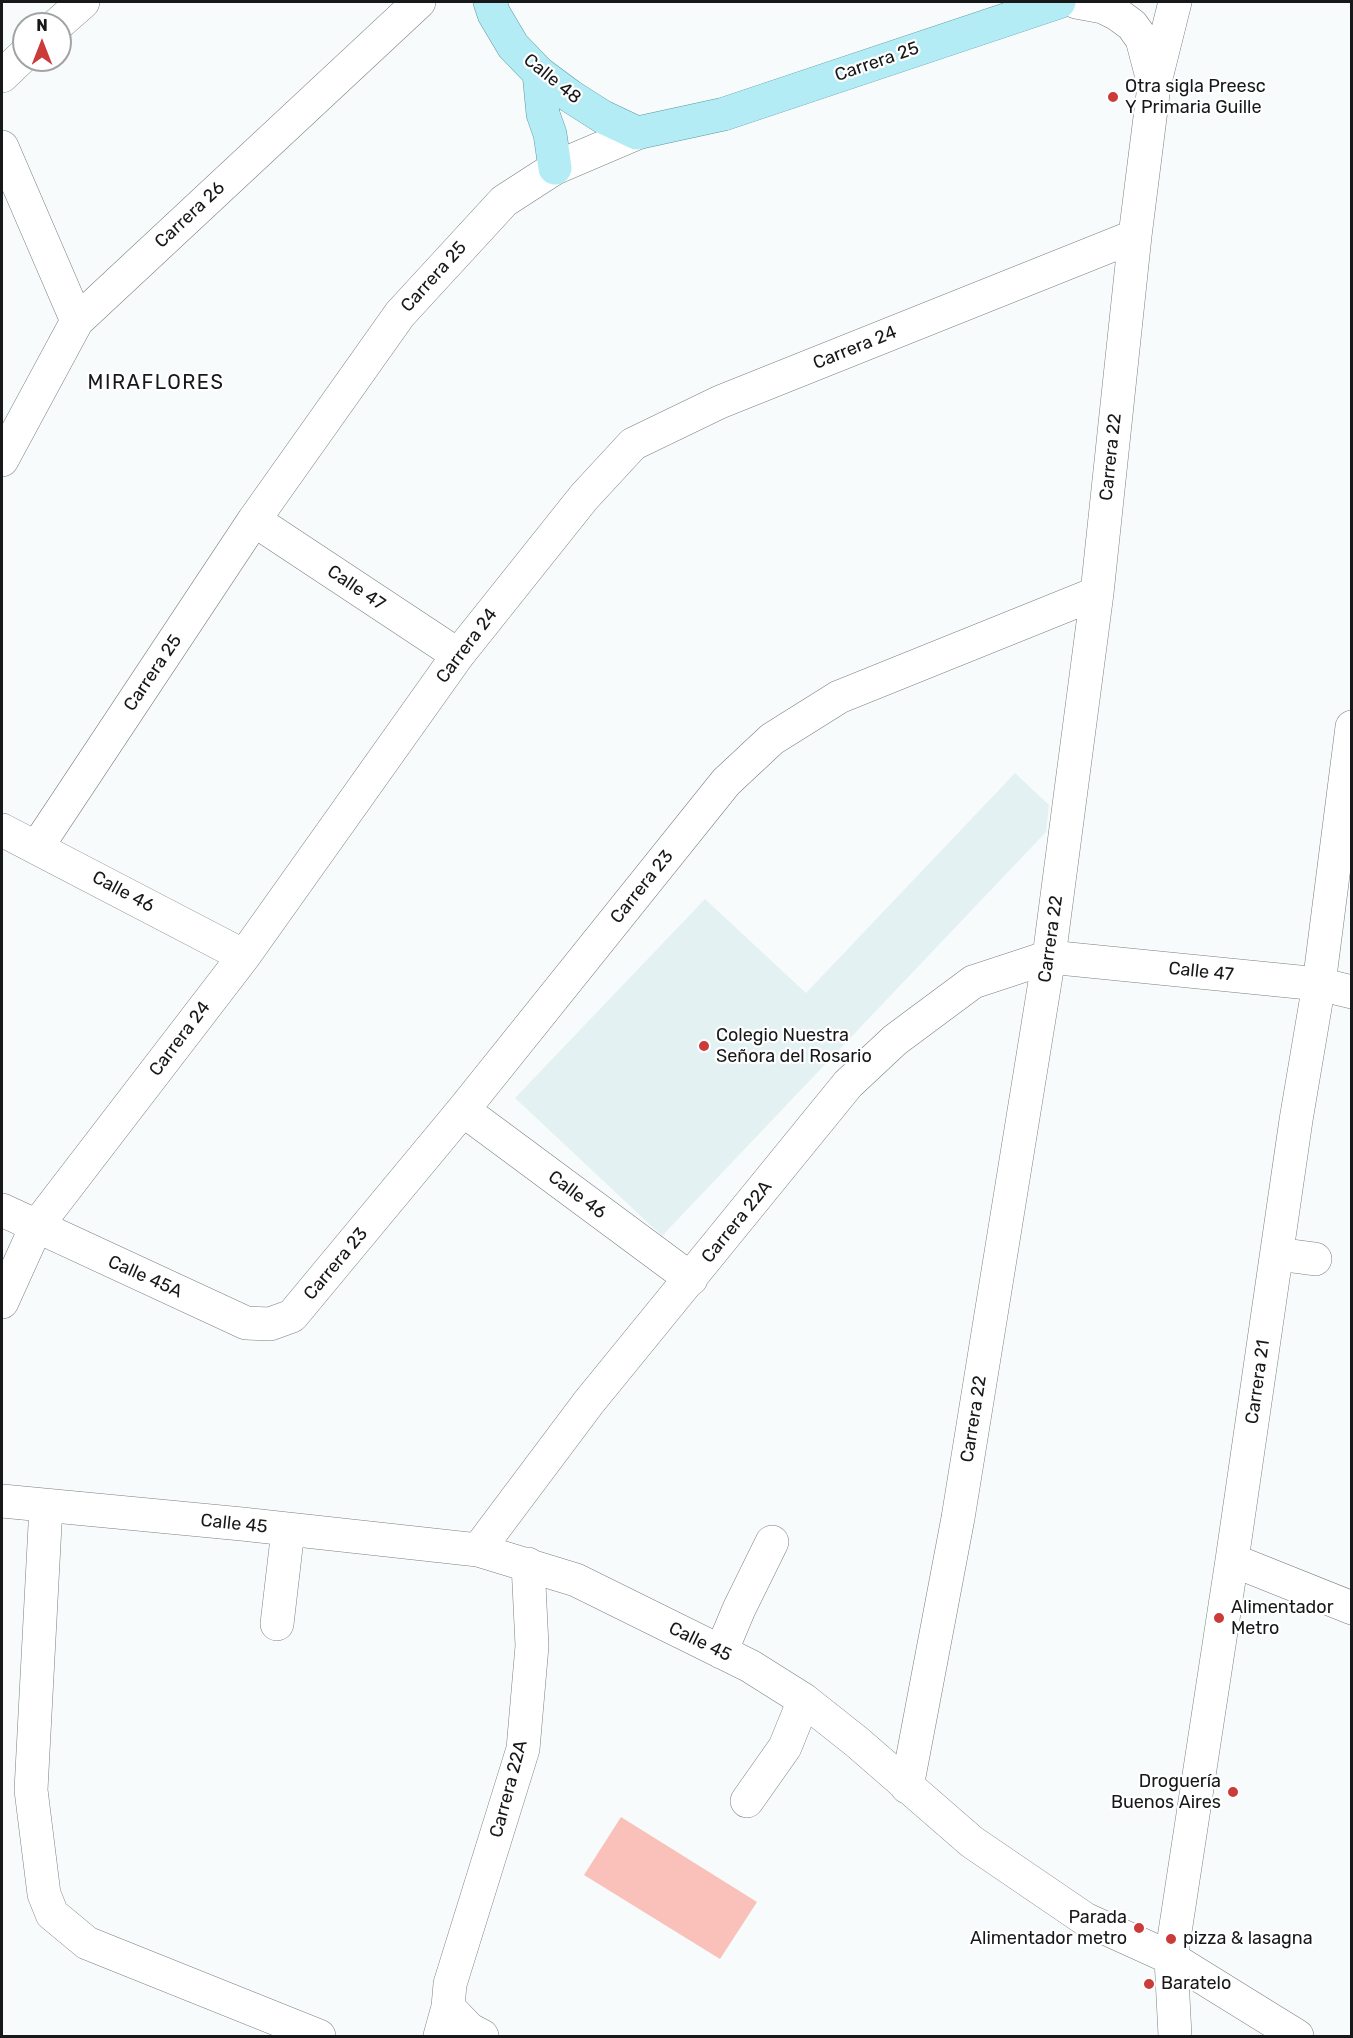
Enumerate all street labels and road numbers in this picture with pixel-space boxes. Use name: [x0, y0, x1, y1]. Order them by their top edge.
street label: Carrera 25: [832, 37, 922, 87]
street label: Calle 48: [519, 49, 585, 109]
street label: Carrera 26: [150, 177, 230, 253]
street label: Carrera 25: [397, 237, 471, 317]
street label: Carrera 24: [810, 321, 900, 375]
street label: Carrera 22: [1096, 412, 1126, 502]
street label: Calle 47: [323, 561, 389, 615]
street label: Carrera 24: [432, 604, 502, 688]
street label: Carrera 25: [119, 631, 187, 715]
street label: Carrera 23: [606, 846, 678, 928]
street label: Calle 46: [88, 867, 158, 917]
street label: Carrera 22: [1034, 894, 1068, 984]
street label: Calle 47: [1167, 958, 1235, 986]
street label: Carrera 24: [145, 997, 215, 1081]
street label: Calle 46: [544, 1166, 610, 1224]
street label: Carrera 22A: [697, 1176, 777, 1268]
street label: Carrera 23: [299, 1223, 373, 1305]
street label: Calle 45A: [104, 1251, 186, 1303]
street label: Carrera 21: [1241, 1339, 1275, 1425]
street label: Carrera 22: [956, 1374, 992, 1464]
street label: Calle 45: [200, 1510, 268, 1538]
street label: Calle 45: [665, 1618, 735, 1666]
street label: Carrera 22A: [486, 1738, 532, 1840]

